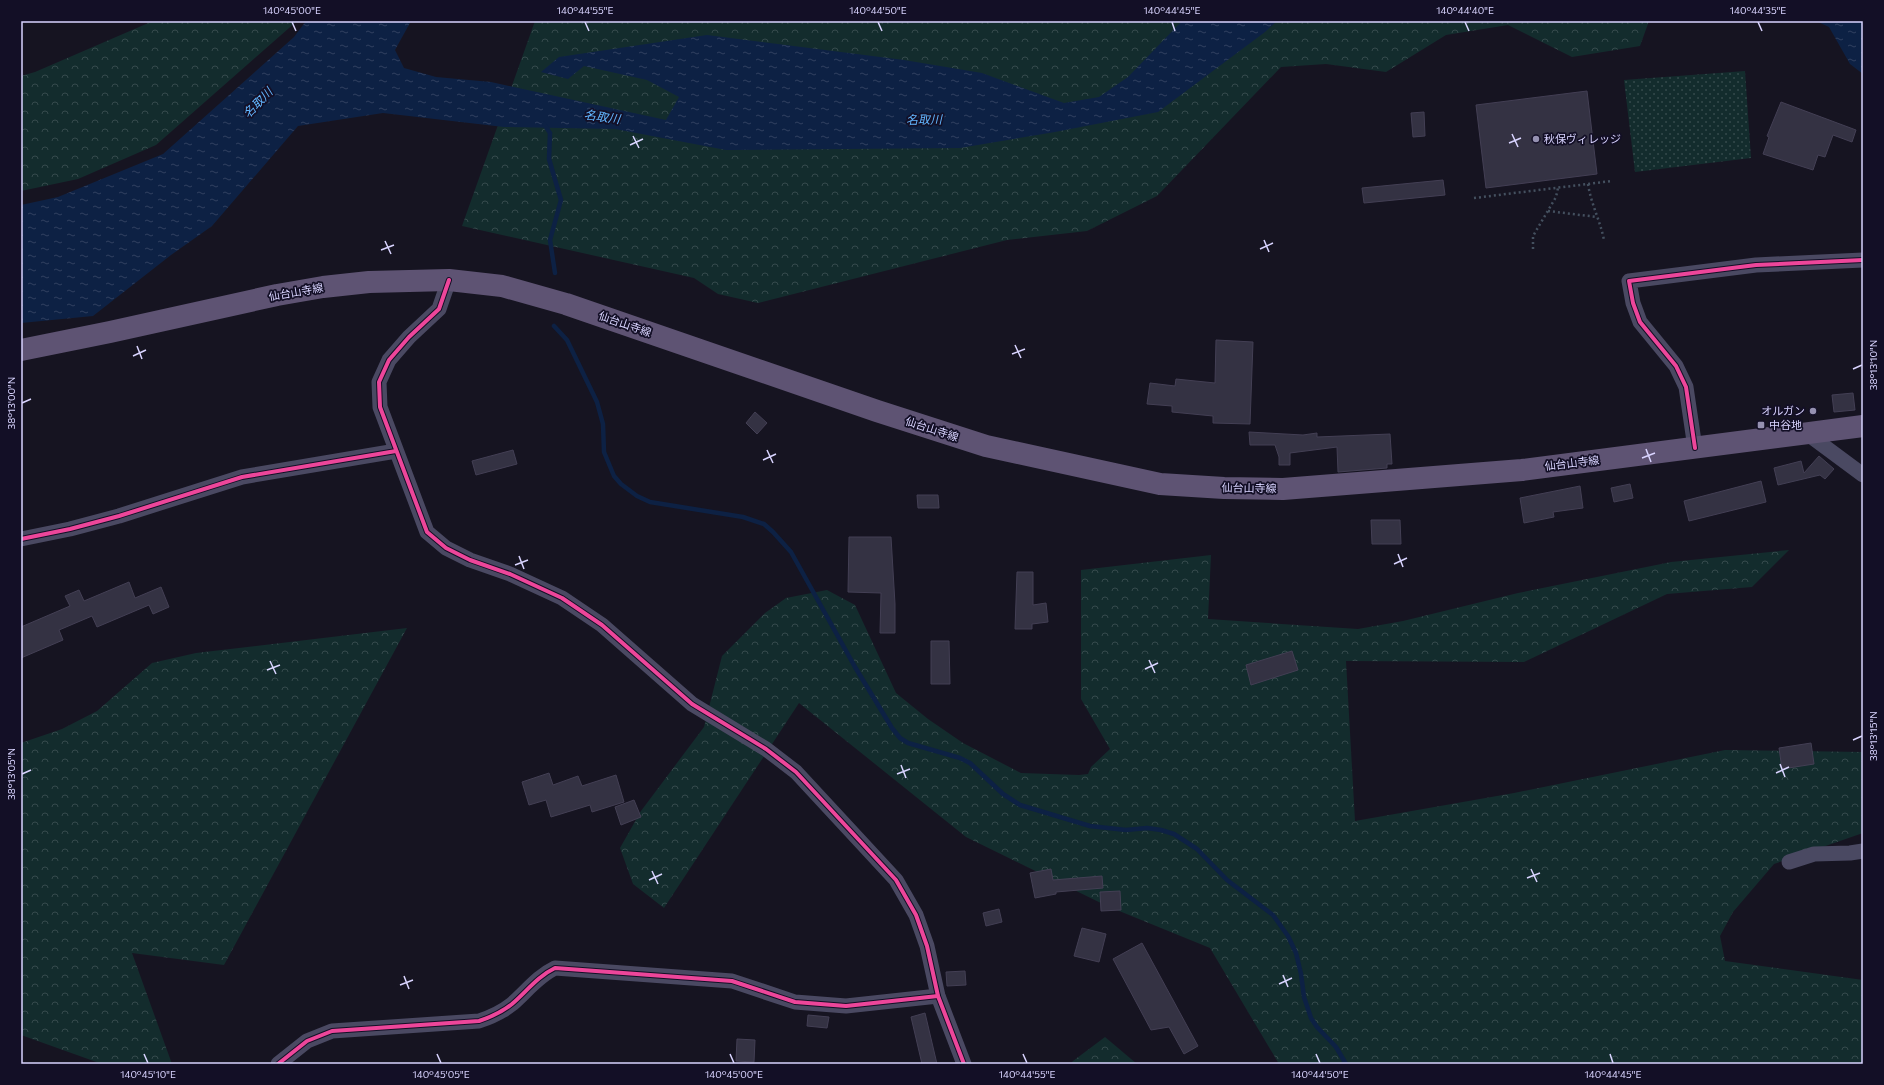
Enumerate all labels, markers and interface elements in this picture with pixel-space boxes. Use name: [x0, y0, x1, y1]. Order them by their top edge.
text: 140°45'00"E: [263, 4, 321, 16]
text: 140°44'55"E: [557, 4, 613, 16]
text: 140°44'50"E: [849, 4, 907, 16]
text: 140°44'45"E: [1144, 4, 1201, 16]
text: 140°44'40"E: [1436, 4, 1494, 16]
text: 140°44'35"E: [1730, 4, 1786, 16]
water label: 名取川: [240, 83, 276, 120]
water label: 名取川: [583, 107, 623, 126]
water label: 名取川: [906, 112, 944, 126]
place label: 秋保ヴィレッジ: [1544, 132, 1621, 145]
marker: 秋保ヴィレッジ: [1531, 134, 1541, 144]
street label: 仙台山寺線: [268, 280, 324, 303]
street label: 仙台山寺線: [597, 308, 653, 339]
text: 38°13'10"N: [1867, 340, 1879, 390]
text: 38°13'00"N: [5, 377, 17, 429]
place label: オルガン: [1761, 404, 1805, 417]
marker: オルガン: [1808, 406, 1818, 416]
street label: 仙台山寺線: [904, 414, 960, 443]
place label: 中谷地: [1769, 418, 1802, 431]
marker: 中谷地: [1756, 420, 1766, 430]
street label: 仙台山寺線: [1544, 453, 1600, 472]
street label: 仙台山寺線: [1221, 481, 1277, 494]
text: 38°13'15"N: [1867, 711, 1879, 761]
text: 38°13'05"N: [5, 748, 17, 800]
text: 140°45'10"E: [120, 1068, 176, 1080]
text: 140°45'05"E: [412, 1068, 470, 1080]
text: 140°45'00"E: [705, 1068, 763, 1080]
text: 140°44'55"E: [999, 1068, 1055, 1080]
text: 140°44'50"E: [1291, 1068, 1349, 1080]
text: 140°44'45"E: [1585, 1068, 1642, 1080]

